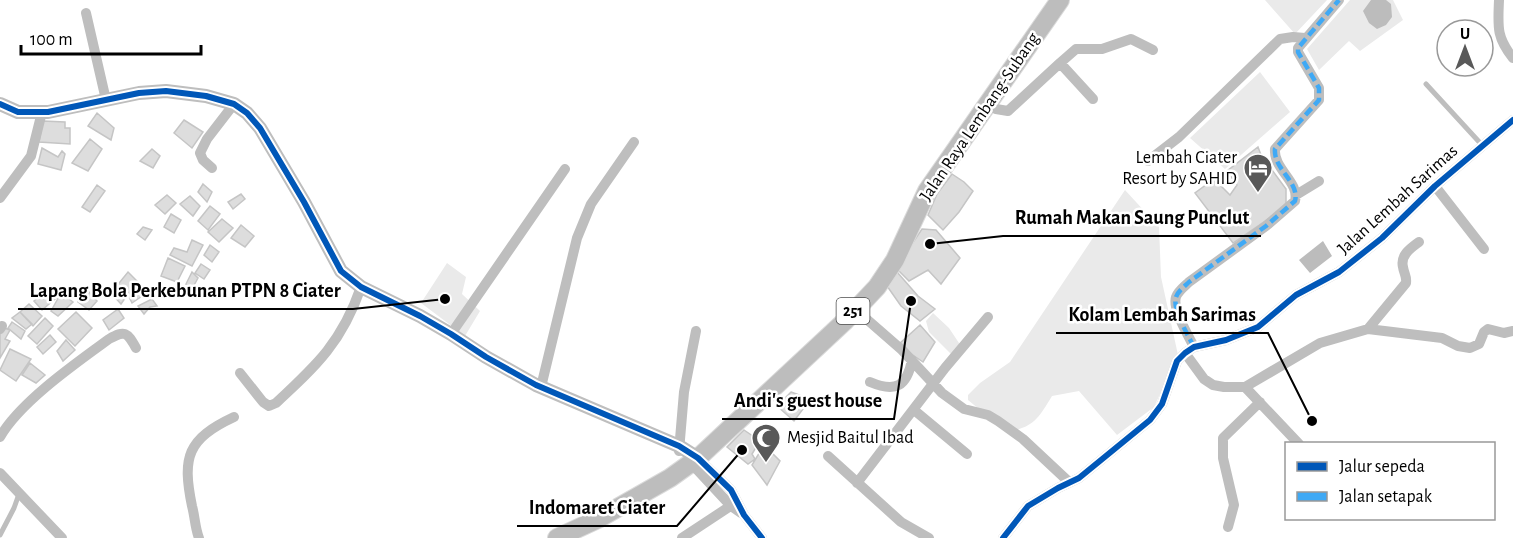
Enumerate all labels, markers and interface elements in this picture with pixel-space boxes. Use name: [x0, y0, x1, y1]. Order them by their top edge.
scale bar: [21, 18, 201, 56]
north arrow: [1435, 18, 1495, 78]
text: U: [1460, 26, 1470, 42]
street label: Jalan Raya Lembang-Subang: [917, 29, 1043, 204]
text: 100 m: [30, 31, 73, 49]
street label: Jalan Lembah Sarimas: [1335, 142, 1461, 258]
place label: Lembah Ciater Resort by SAHID: [1122, 149, 1237, 188]
hotel icon: Lembah Ciater Resort by SAHID: [1242, 152, 1274, 194]
callout: Rumah Makan Saung Punclut: [1003, 198, 1261, 236]
text: Rumah Makan Saung Punclut: [1015, 208, 1249, 228]
callout: Lapang Bola Perkebunan PTPN 8 Ciater: [18, 271, 353, 309]
text: Lapang Bola Perkebunan PTPN 8 Ciater: [29, 281, 341, 301]
callout: Kolam Lembah Sarimas: [1056, 295, 1268, 333]
road number: 251: [836, 298, 870, 324]
text: Kolam Lembah Sarimas: [1068, 305, 1256, 325]
callout: Andi's guest house: [722, 381, 894, 419]
text: Andi's guest house: [734, 391, 882, 411]
mosque icon: Mesjid Baitul Ibad: [750, 422, 782, 464]
place label: Mesjid Baitul Ibad: [787, 429, 914, 447]
legend: [1285, 442, 1495, 520]
text: Jalur sepeda: [1339, 458, 1425, 476]
callout: Indomaret Ciater: [517, 488, 677, 526]
text: Jalan setapak: [1339, 488, 1433, 506]
text: Indomaret Ciater: [529, 498, 665, 518]

